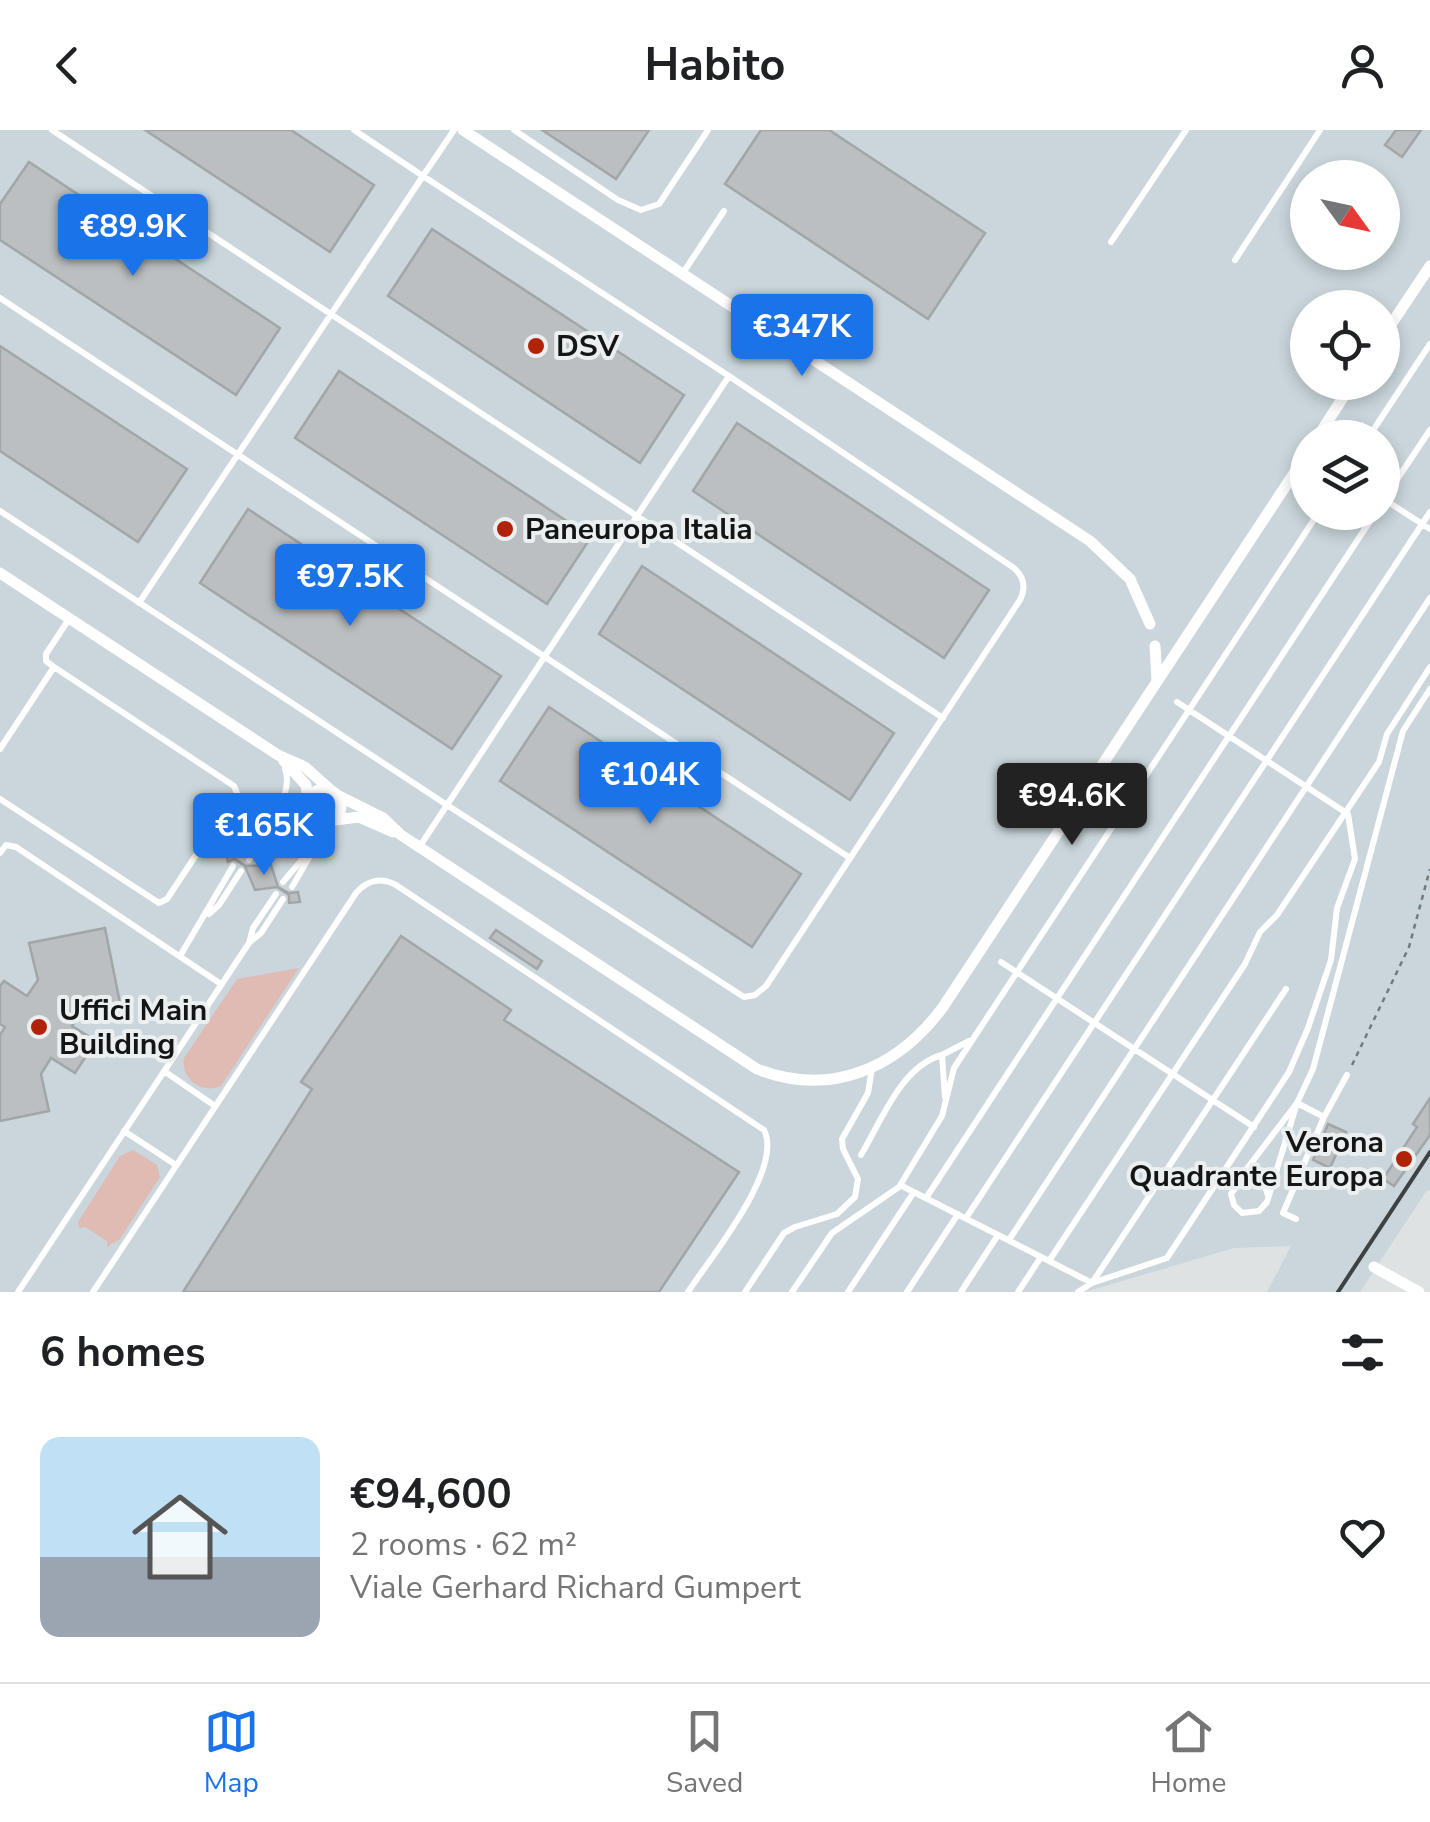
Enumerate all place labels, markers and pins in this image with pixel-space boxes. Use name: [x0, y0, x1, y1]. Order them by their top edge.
pin: €89.9K: [52, 194, 214, 279]
pin: €347K: [732, 294, 872, 379]
place label: DSV: [556, 326, 619, 367]
marker: DSV: [525, 335, 547, 357]
place label: Paneuropa Italia: [525, 509, 753, 550]
marker: Paneuropa Italia: [494, 518, 516, 540]
pin: €97.5K: [269, 544, 431, 629]
pin: €104K: [580, 742, 720, 827]
pin: €94.6K: [991, 763, 1153, 848]
pin: €165K: [194, 793, 334, 878]
place label: Uffici Main Building: [59, 990, 207, 1065]
marker: Uffici Main Building: [28, 1016, 50, 1038]
place label: Verona Quadrante Europa: [1129, 1122, 1384, 1197]
marker: Verona Quadrante Europa: [1393, 1148, 1415, 1170]

